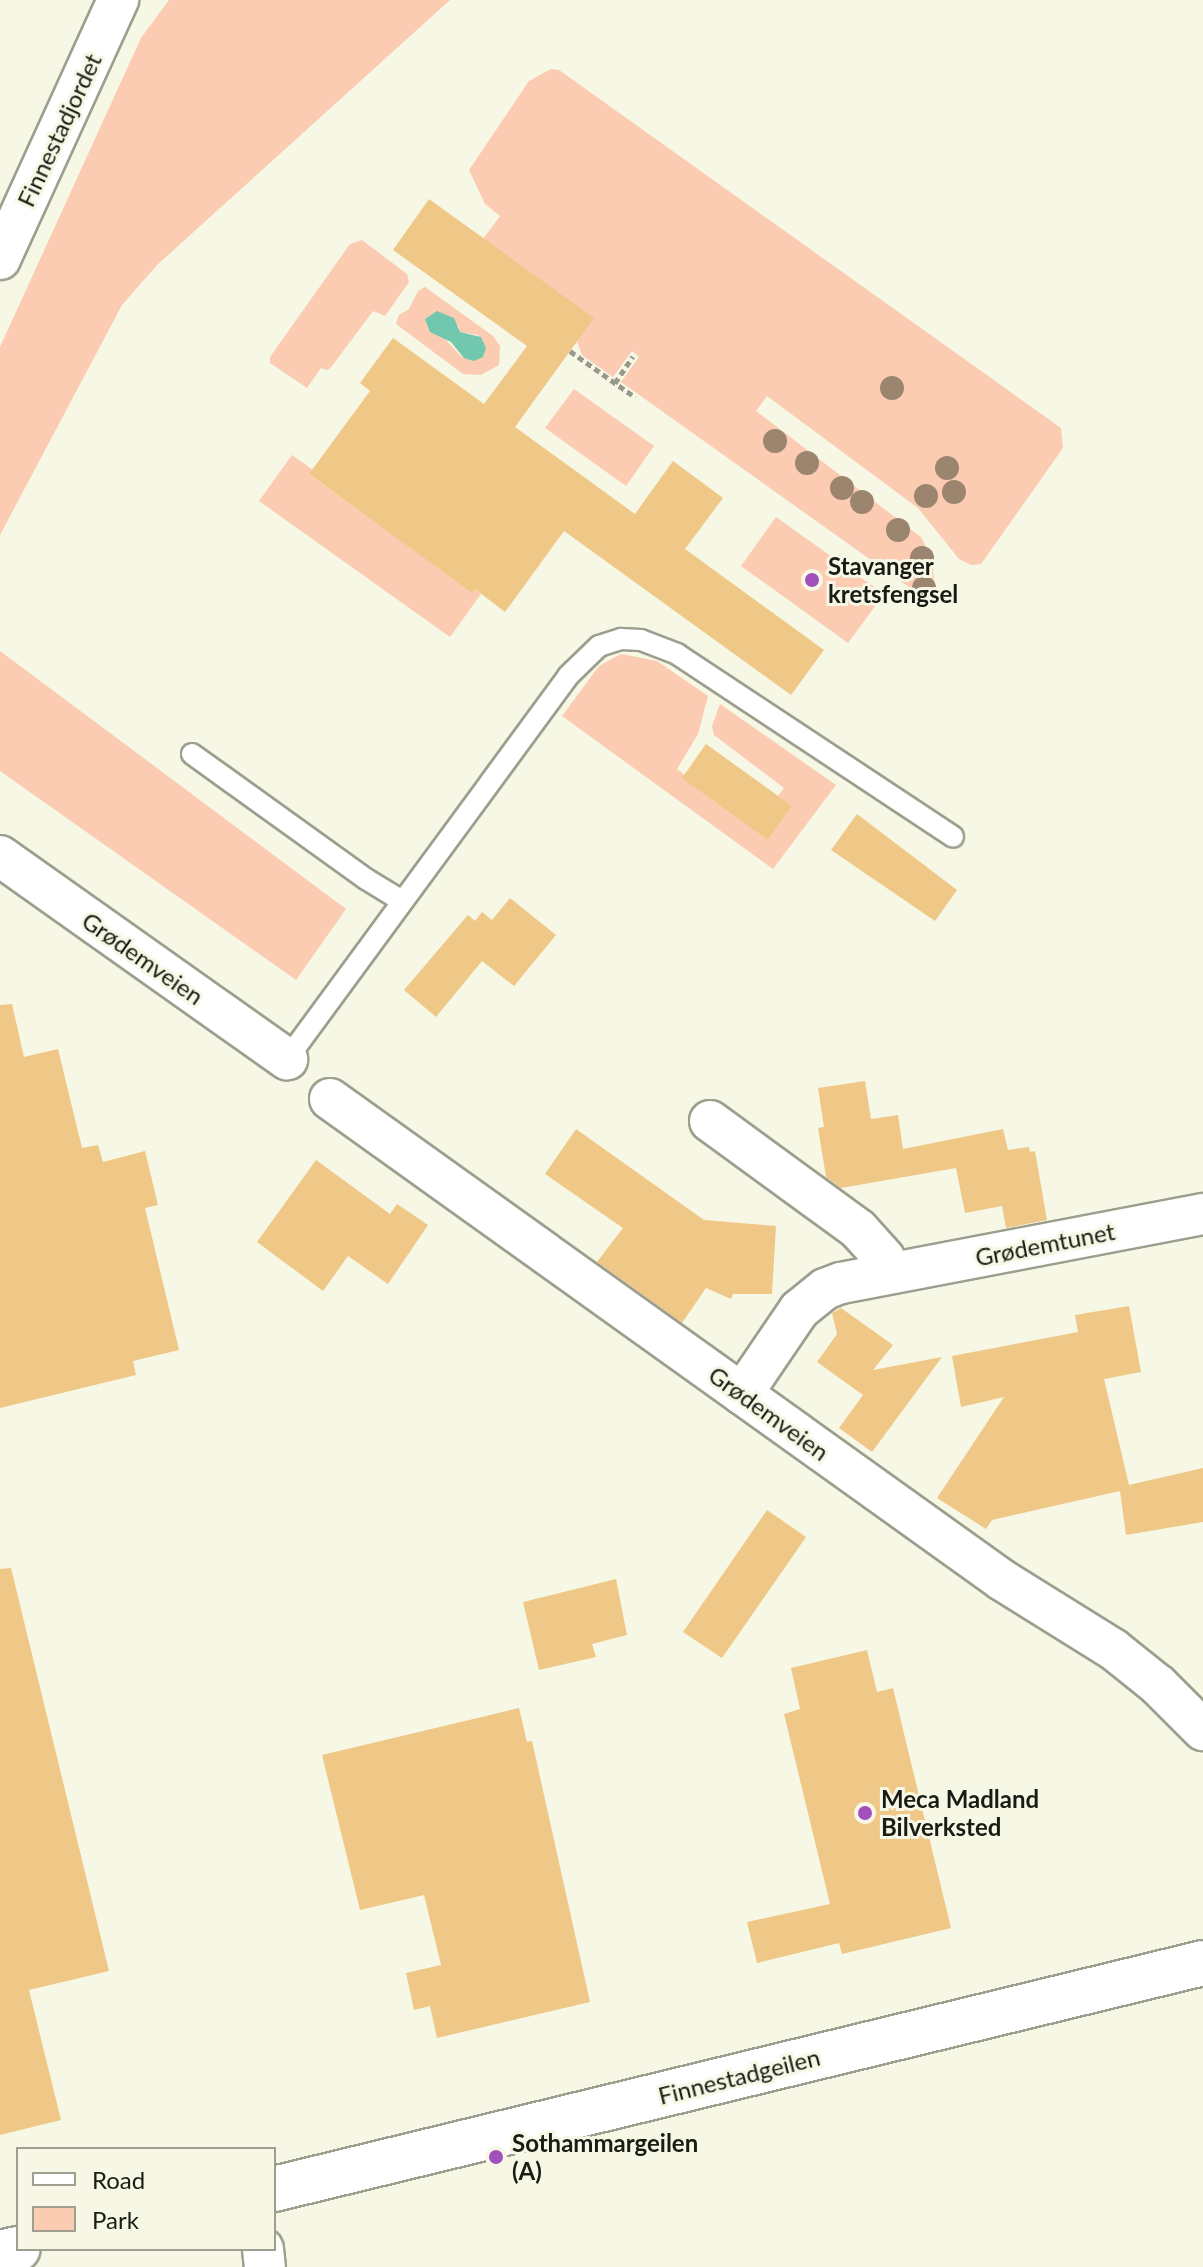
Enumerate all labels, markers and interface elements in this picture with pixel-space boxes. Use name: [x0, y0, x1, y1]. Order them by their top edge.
street label: Finnestadjordet: [11, 49, 107, 211]
place label: Stavanger kretsfengsel: [828, 552, 958, 608]
marker: Stavanger kretsfengsel: [803, 571, 821, 589]
street label: Grødemveien: [77, 906, 209, 1010]
street label: Grødemtunet: [973, 1216, 1117, 1272]
street label: Grødemveien: [703, 1360, 835, 1466]
place label: Meca Madland Bilverksted: [881, 1785, 1039, 1841]
marker: Meca Madland Bilverksted: [856, 1804, 874, 1822]
street label: Finnestadgeilen: [655, 2042, 823, 2110]
place label: Sothammargeilen (A): [512, 2129, 698, 2185]
legend: [16, 2147, 276, 2251]
marker: Sothammargeilen (A): [487, 2148, 505, 2166]
text: Road: [92, 2165, 145, 2194]
text: Park: [92, 2205, 139, 2234]

